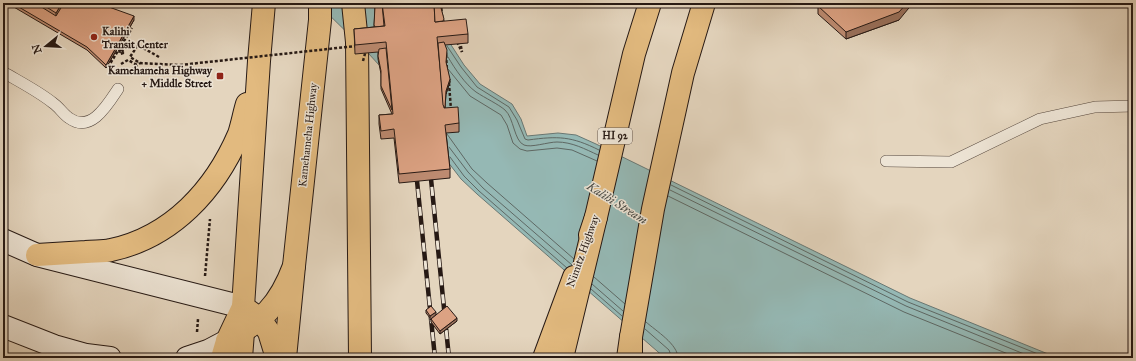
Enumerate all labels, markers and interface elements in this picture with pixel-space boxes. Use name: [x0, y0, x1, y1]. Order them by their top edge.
place label: Kalihi Transit Center: [101, 25, 169, 51]
north arrow: [26, 26, 66, 66]
marker: Kalihi Transit Center: [89, 32, 99, 42]
text: N: [29, 42, 45, 55]
place label: Kamehameha Highway + Middle Street: [108, 64, 213, 90]
marker: Kamehameha Highway + Middle Street: [215, 71, 225, 81]
street label: Kamehameha Highway: [296, 82, 320, 188]
road number: HI 92: [598, 128, 632, 144]
water label: Kalihi Stream: [583, 178, 650, 227]
street label: Nimitz Highway: [564, 212, 602, 289]

